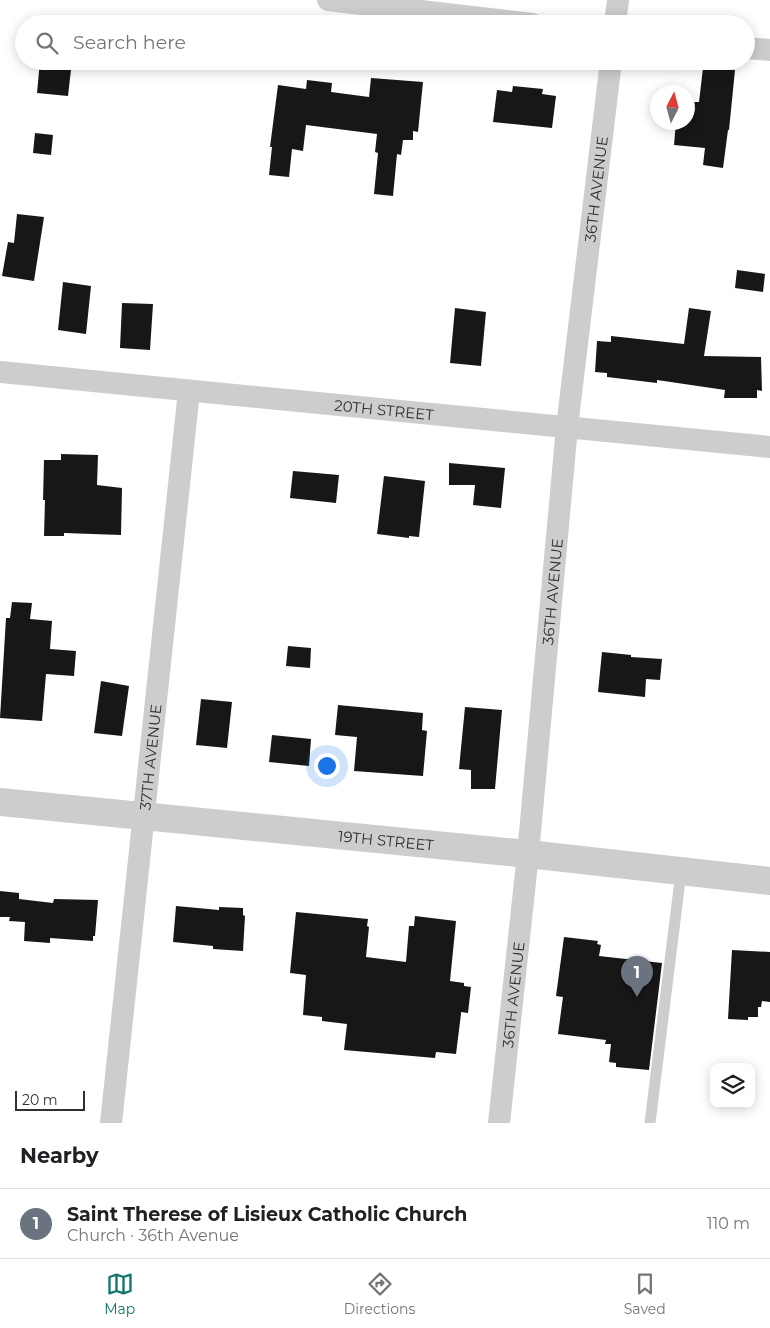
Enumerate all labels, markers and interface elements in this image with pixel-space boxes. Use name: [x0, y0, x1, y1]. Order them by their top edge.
search box: [15, 15, 755, 70]
icon: search: [33, 29, 61, 57]
text: Search here: [73, 31, 186, 54]
north arrow: [650, 85, 695, 130]
street label: 36TH AVENUE: [580, 135, 611, 243]
street label: 20TH STREET: [333, 395, 435, 424]
street label: 36TH AVENUE: [538, 538, 566, 646]
street label: 37TH AVENUE: [135, 703, 165, 811]
your location: [314, 753, 340, 779]
street label: 19TH STREET: [337, 826, 435, 854]
street label: 36TH AVENUE: [498, 941, 528, 1049]
pin: 1: [621, 956, 653, 997]
map controls: [710, 1063, 755, 1108]
button: layers: [710, 1063, 755, 1108]
scale bar: [15, 1088, 85, 1111]
text: 20 m: [22, 1091, 58, 1109]
text: Nearby: [20, 1143, 99, 1168]
text: Saint Therese of Lisieux Catholic Church: [67, 1203, 467, 1226]
text: 1: [33, 1214, 39, 1233]
text: 110 m: [707, 1214, 750, 1233]
text: Church · 36th Avenue: [67, 1226, 239, 1245]
tab: Map: [104, 1270, 135, 1318]
tab: Directions: [344, 1270, 415, 1318]
tab: Saved: [624, 1270, 666, 1318]

